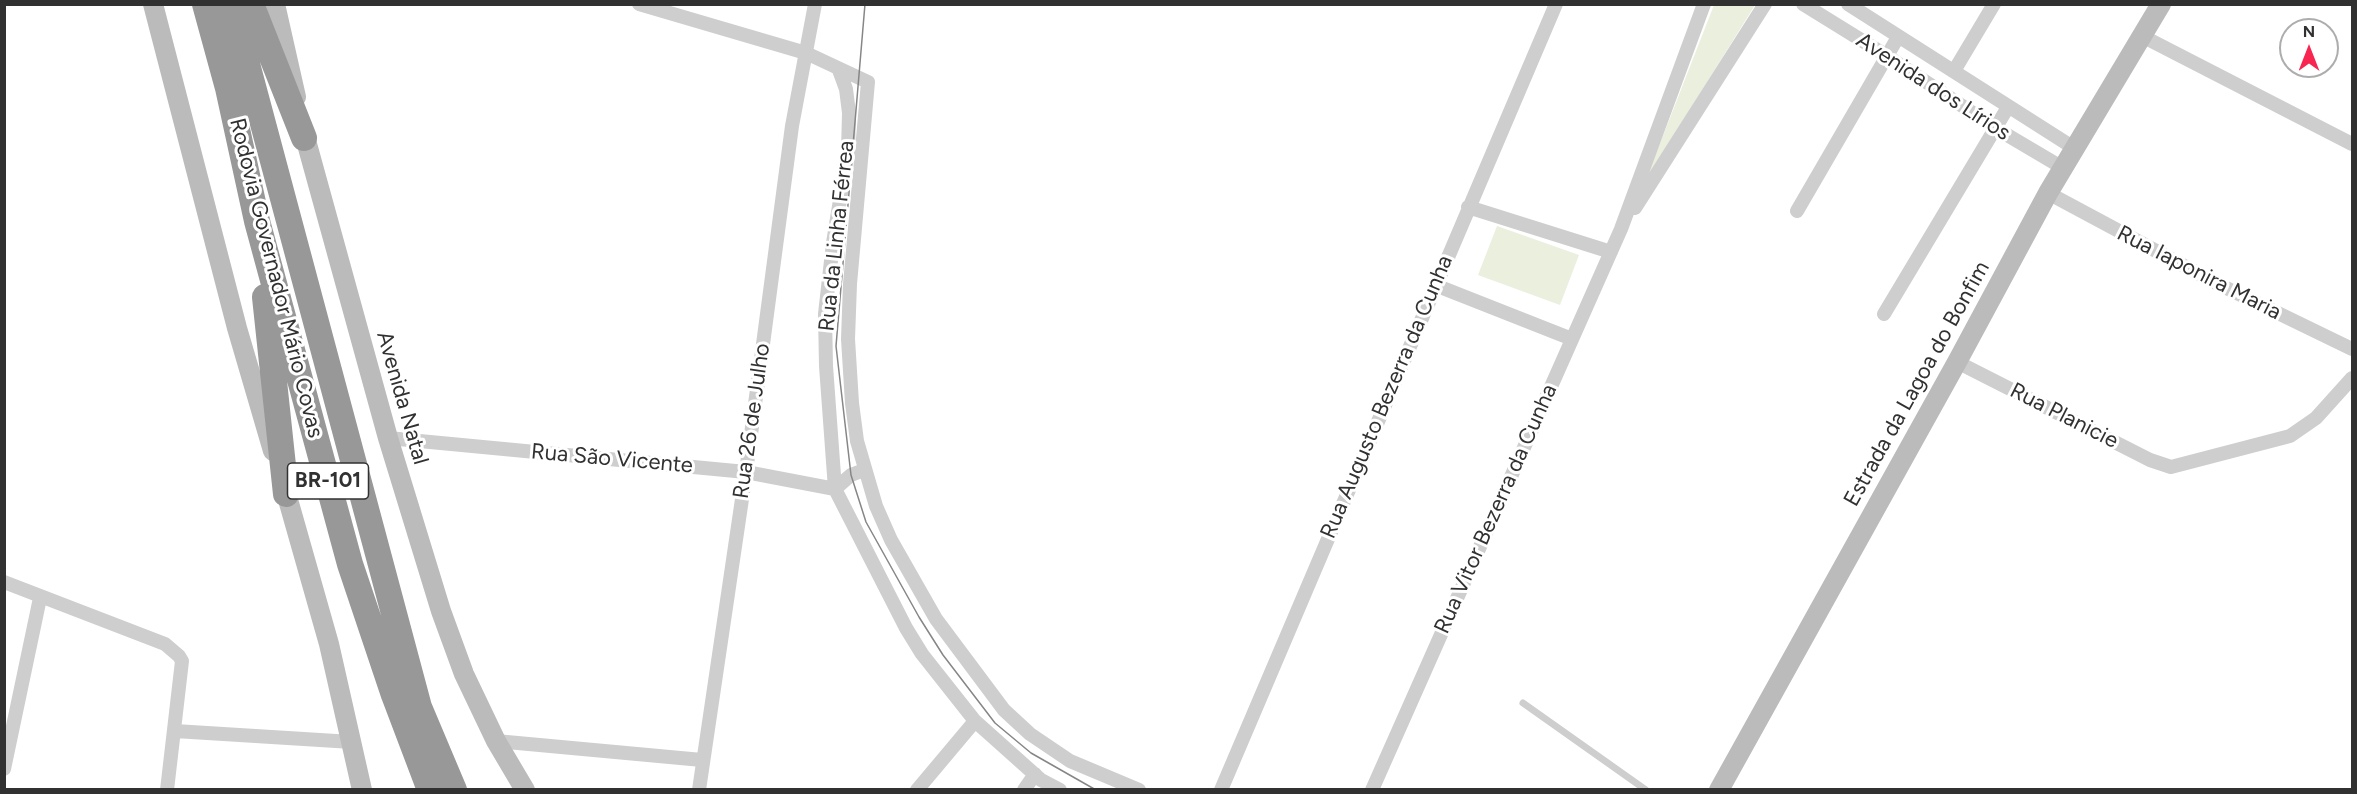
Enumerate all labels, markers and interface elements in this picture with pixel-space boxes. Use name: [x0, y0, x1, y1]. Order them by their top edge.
north arrow: [2279, 18, 2339, 78]
text: N: [2303, 22, 2315, 41]
street label: Avenida dos Lírios: [1851, 27, 2015, 147]
street label: Rodovia Governador Mário Covas: [223, 115, 329, 441]
street label: Rua da Linha Férrea: [814, 139, 860, 333]
street label: Rua Iaponira Maria: [2113, 220, 2285, 326]
street label: Rua Augusto Bezerra da Cunha: [1315, 251, 1459, 543]
street label: Estrada da Lagoa do Bonfim: [1839, 257, 1995, 511]
street label: Avenida Natal: [370, 328, 434, 468]
street label: Rua 26 de Julho: [728, 342, 776, 500]
street label: Rua Planicie: [2005, 377, 2123, 455]
street label: Rua Vitor Bezerra da Cunha: [1429, 380, 1563, 638]
street label: Rua São Vicente: [530, 439, 694, 479]
road number: BR-101: [288, 463, 368, 499]

